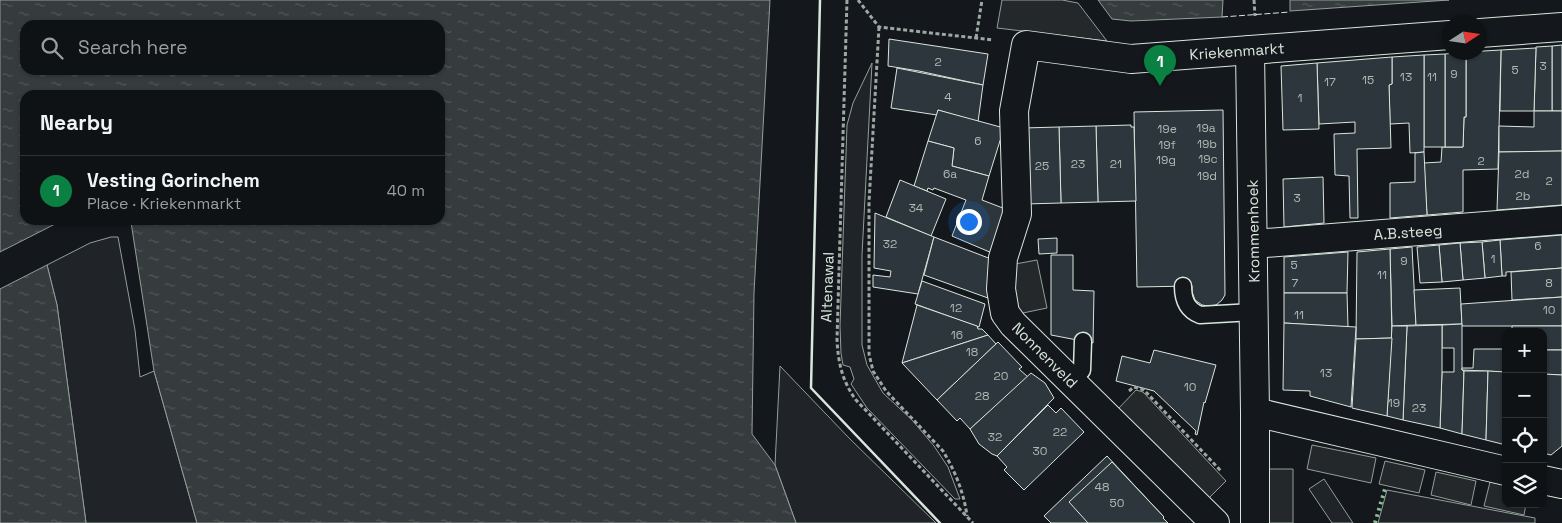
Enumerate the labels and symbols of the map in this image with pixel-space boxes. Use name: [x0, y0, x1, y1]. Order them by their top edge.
north arrow: [1442, 15, 1487, 60]
street label: Kriekenmarkt: [1189, 38, 1285, 64]
pin: 1: [1144, 45, 1176, 86]
house number: 2: [934, 54, 942, 70]
house number: 3: [1539, 58, 1547, 74]
house number: 5: [1511, 62, 1519, 78]
house number: 9: [1450, 66, 1458, 82]
house number: 13: [1400, 69, 1412, 85]
house number: 11: [1427, 69, 1437, 85]
house number: 15: [1362, 72, 1374, 88]
house number: 17: [1324, 74, 1336, 90]
house number: 4: [944, 89, 952, 105]
house number: 1: [1297, 90, 1303, 106]
house number: 19a: [1196, 120, 1216, 136]
house number: 19e: [1157, 121, 1177, 137]
house number: 6: [974, 133, 982, 149]
house number: 19b: [1197, 136, 1217, 152]
house number: 19f: [1158, 137, 1176, 153]
house number: 19c: [1198, 151, 1218, 167]
house number: 19g: [1156, 152, 1176, 168]
house number: 2: [1477, 153, 1485, 169]
house number: 23: [1071, 156, 1085, 172]
house number: 21: [1110, 156, 1122, 172]
house number: 25: [1035, 158, 1049, 174]
house number: 6a: [943, 166, 957, 182]
house number: 2d: [1515, 166, 1529, 182]
house number: 19d: [1197, 168, 1217, 184]
house number: 2: [1545, 173, 1553, 189]
street label: Krommenhoek: [1243, 179, 1263, 283]
house number: 2b: [1516, 188, 1531, 204]
house number: 3: [1293, 190, 1301, 206]
house number: 34: [909, 200, 924, 216]
your location: [956, 209, 982, 235]
street label: A.B.steeg: [1373, 220, 1443, 244]
house number: 32: [883, 236, 897, 252]
house number: 6: [1534, 238, 1542, 254]
street label: Altenawal: [816, 251, 838, 323]
house number: 1: [1490, 251, 1496, 267]
house number: 9: [1400, 253, 1408, 269]
house number: 5: [1290, 257, 1298, 273]
house number: 11: [1377, 267, 1387, 283]
house number: 7: [1292, 275, 1299, 291]
house number: 8: [1545, 275, 1553, 291]
house number: 12: [950, 300, 962, 316]
house number: 10: [1543, 302, 1555, 318]
house number: 11: [1294, 307, 1304, 323]
street label: Nonnenveld: [1008, 318, 1082, 392]
house number: 16: [951, 327, 963, 343]
house number: 18: [966, 344, 978, 360]
house number: 13: [1320, 365, 1332, 381]
house number: 20: [994, 368, 1008, 384]
house number: 10: [1184, 379, 1196, 395]
house number: 28: [975, 388, 989, 404]
house number: 19: [1388, 395, 1400, 411]
house number: 23: [1412, 400, 1426, 416]
house number: 22: [1053, 424, 1067, 440]
house number: 32: [988, 429, 1002, 445]
house number: 30: [1033, 443, 1047, 459]
house number: 48: [1095, 479, 1109, 495]
house number: 50: [1110, 495, 1124, 511]

